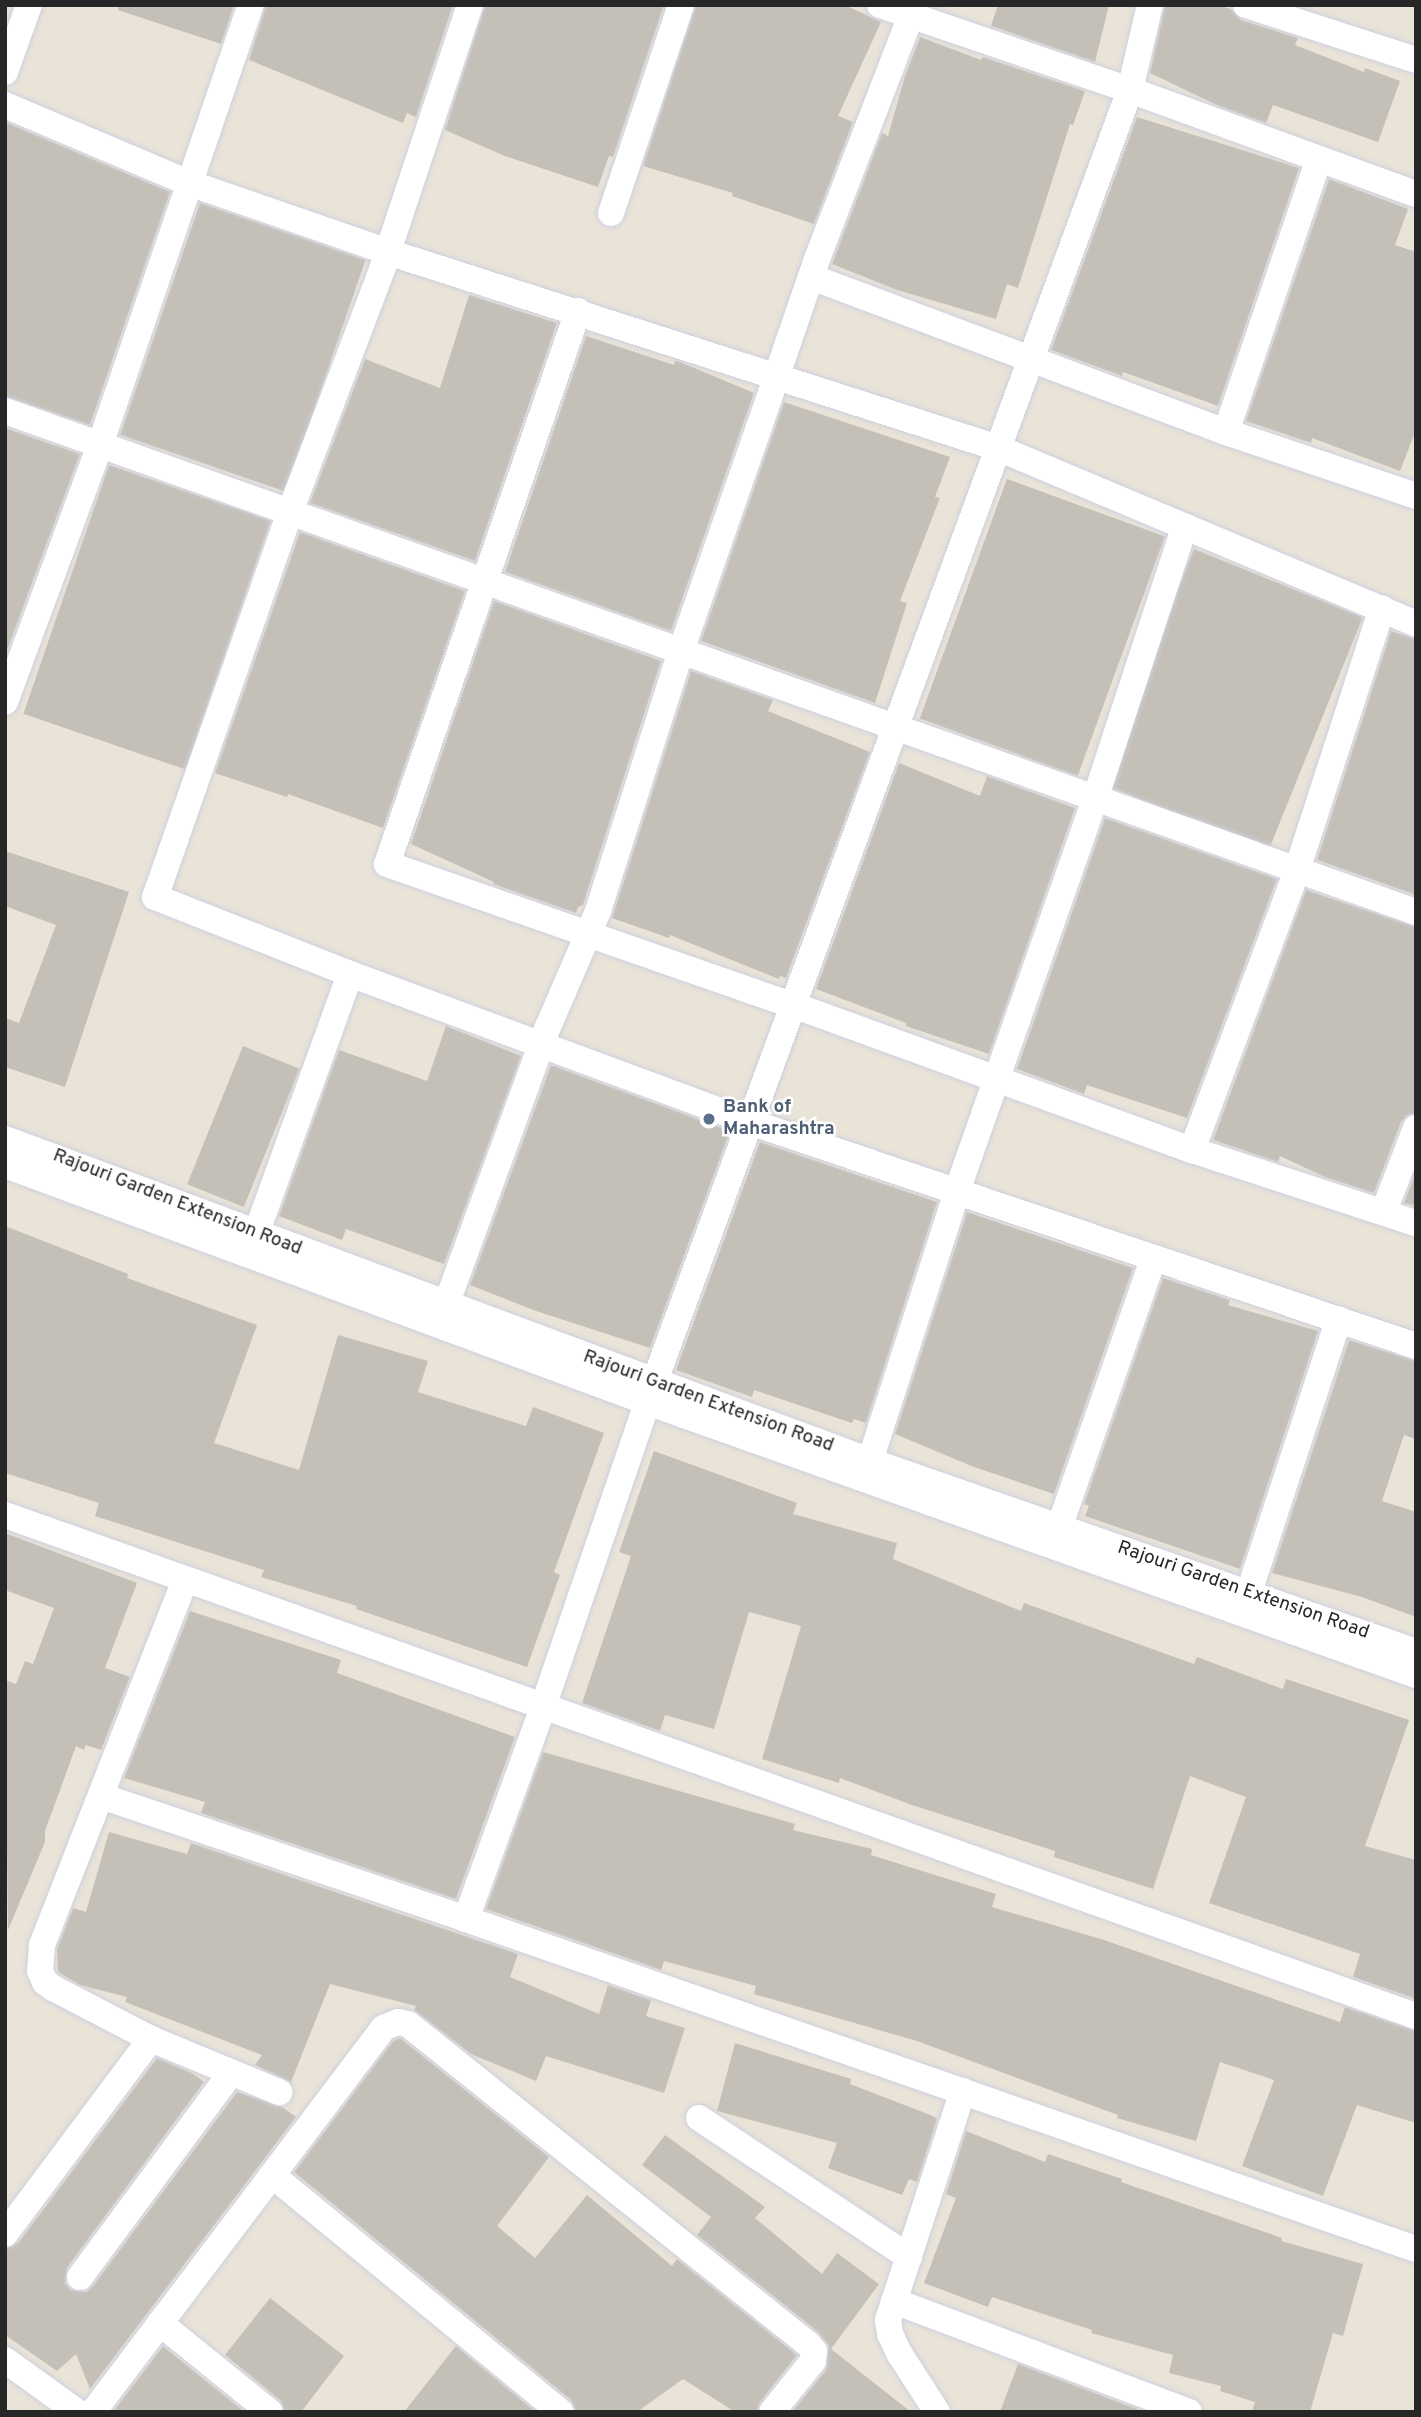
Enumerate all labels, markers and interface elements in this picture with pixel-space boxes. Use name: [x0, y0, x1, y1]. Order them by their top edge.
place label: Bank of Maharashtra: [723, 1097, 835, 1141]
marker: Bank of Maharashtra: [701, 1111, 717, 1127]
street label: Rajouri Garden Extension Road: [49, 1145, 305, 1261]
street label: Rajouri Garden Extension Road: [580, 1346, 836, 1458]
street label: Rajouri Garden Extension Road: [1114, 1537, 1372, 1645]

